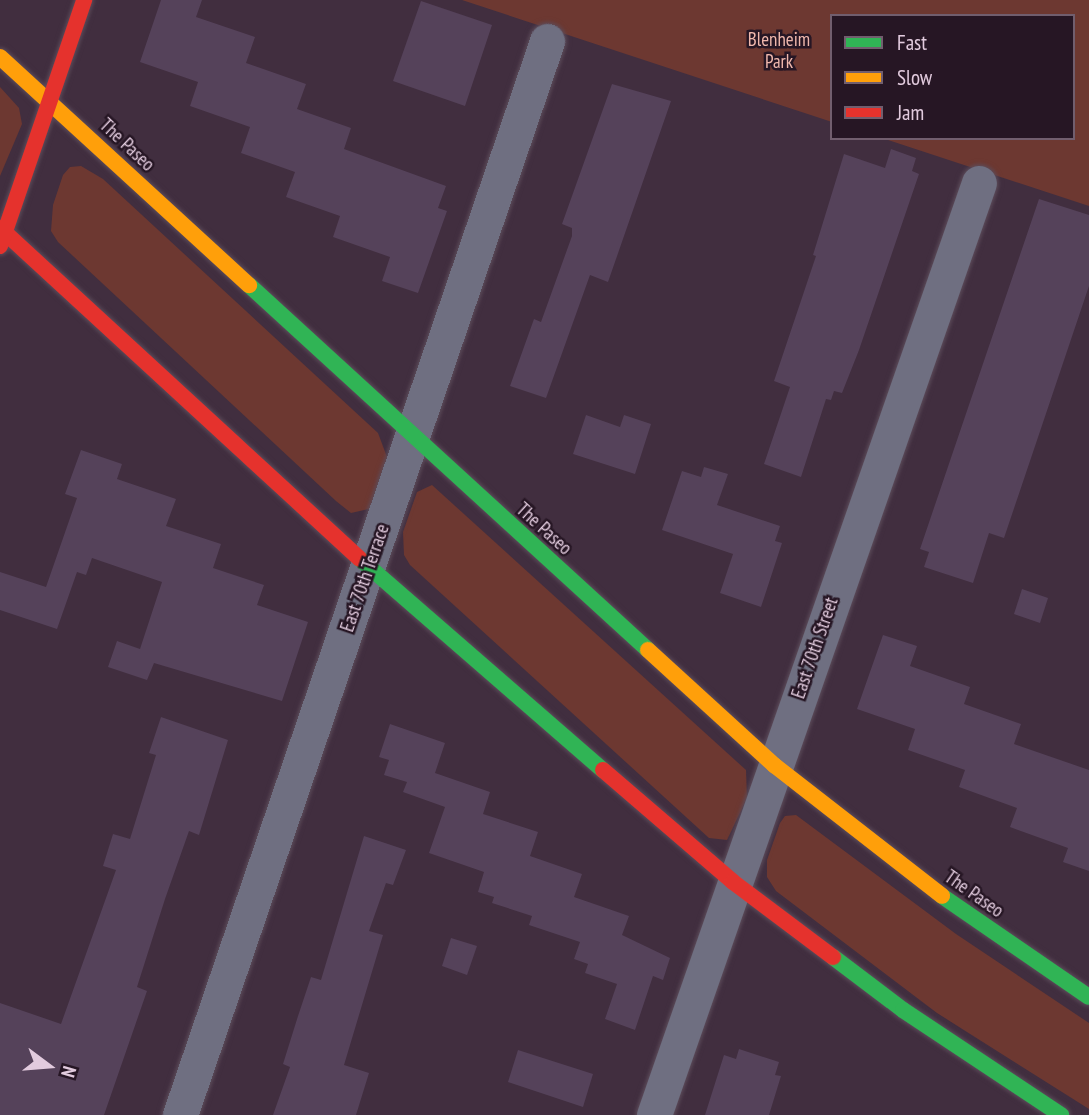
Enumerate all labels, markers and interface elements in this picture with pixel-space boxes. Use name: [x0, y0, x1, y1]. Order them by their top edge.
legend: [830, 14, 1075, 140]
park label: Blenheim Park: [748, 29, 810, 73]
text: Fast: [897, 29, 927, 56]
text: Slow: [897, 64, 932, 91]
text: Jam: [897, 99, 924, 126]
street label: The Paseo: [95, 114, 159, 176]
street label: The Paseo: [512, 498, 576, 560]
street label: East 70th Terrace: [336, 521, 394, 635]
street label: East 70th Street: [787, 594, 843, 702]
street label: The Paseo: [940, 866, 1008, 922]
north arrow: [14, 1031, 84, 1101]
text: N: [56, 1064, 82, 1080]

